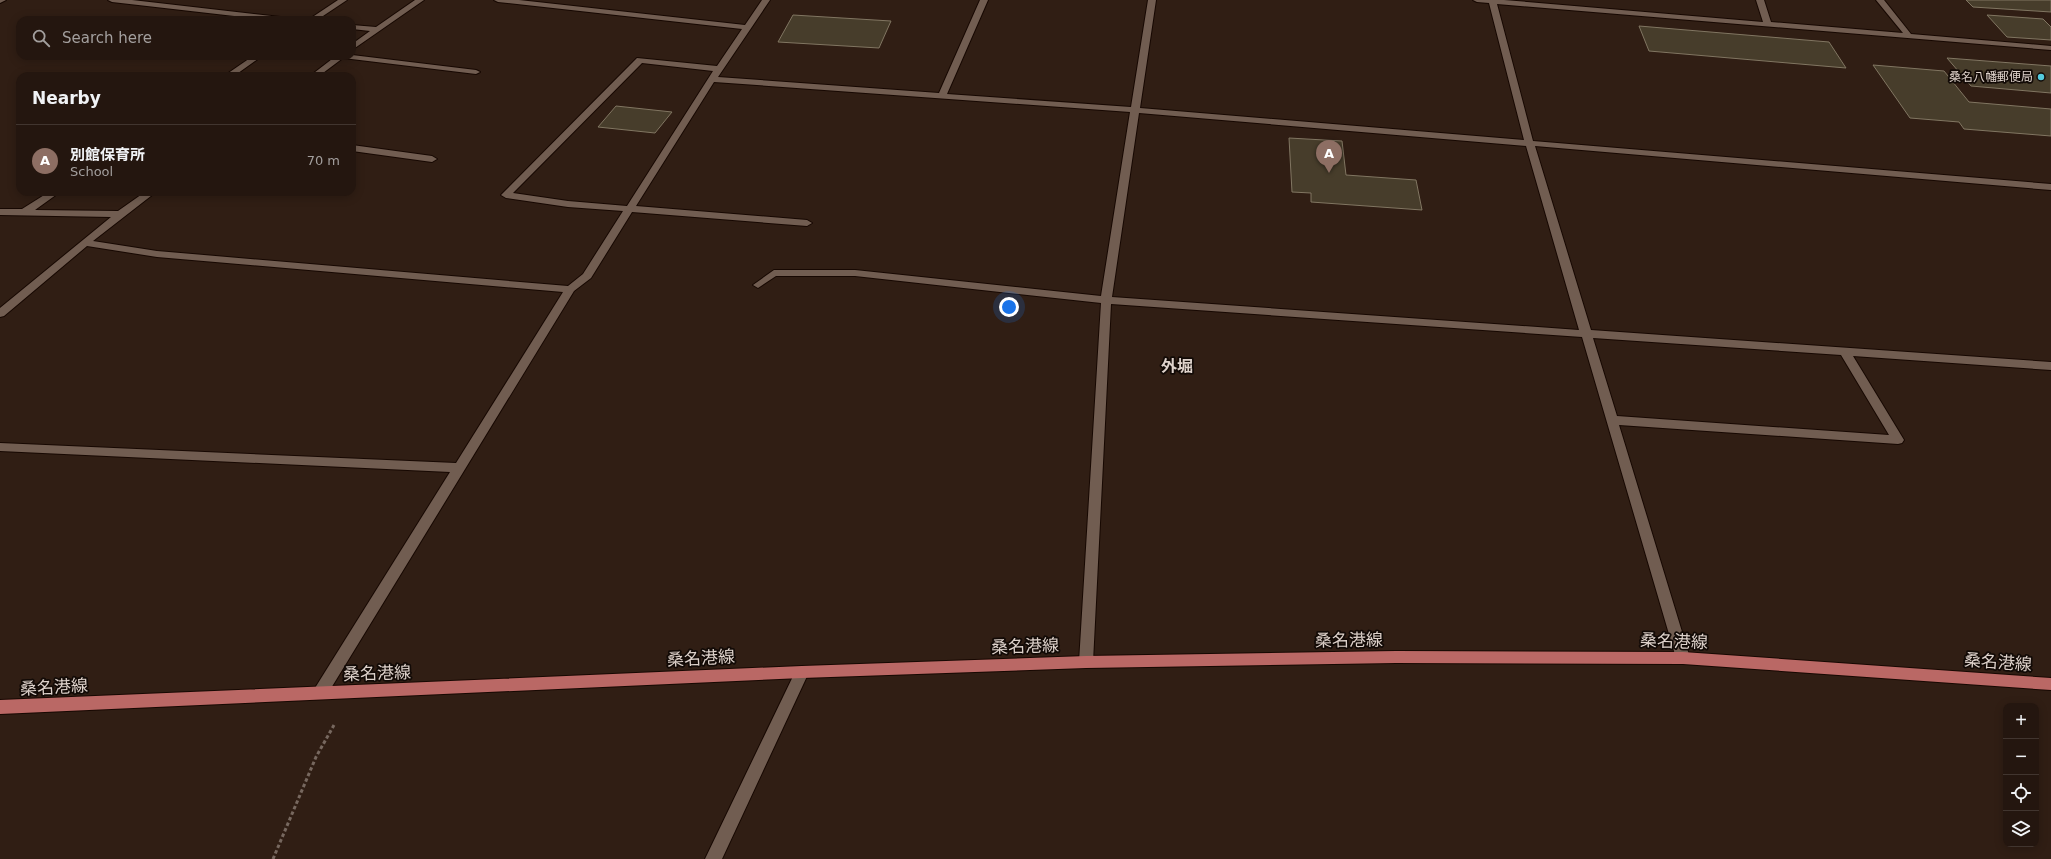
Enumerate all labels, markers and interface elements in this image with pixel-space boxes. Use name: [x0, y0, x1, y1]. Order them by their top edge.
search box: [16, 16, 356, 60]
icon: search: [30, 27, 52, 49]
text: Search here: [62, 29, 152, 47]
place label: 桑名八幡郵便局: [1949, 70, 2033, 84]
marker: 桑名八幡郵便局: [2036, 72, 2046, 82]
text: Nearby: [32, 88, 101, 108]
pin: A: [1316, 140, 1342, 173]
text: 別館保育所: [70, 146, 145, 164]
text: A: [40, 153, 50, 168]
text: 70 m: [307, 153, 340, 168]
text: School: [70, 164, 113, 179]
your location: [999, 297, 1019, 317]
district label: 外堀: [1161, 357, 1193, 376]
street label: 桑名港線: [1315, 629, 1383, 651]
street label: 桑名港線: [1640, 630, 1708, 652]
street label: 桑名港線: [991, 635, 1059, 657]
street label: 桑名港線: [667, 646, 735, 670]
street label: 桑名港線: [1963, 650, 2033, 674]
street label: 桑名港線: [343, 662, 411, 684]
street label: 桑名港線: [20, 675, 88, 699]
map controls: [2003, 703, 2039, 847]
button: +: [2003, 703, 2039, 739]
button: −: [2003, 739, 2039, 775]
button: locate: [2003, 775, 2039, 811]
button: layers: [2003, 811, 2039, 847]

